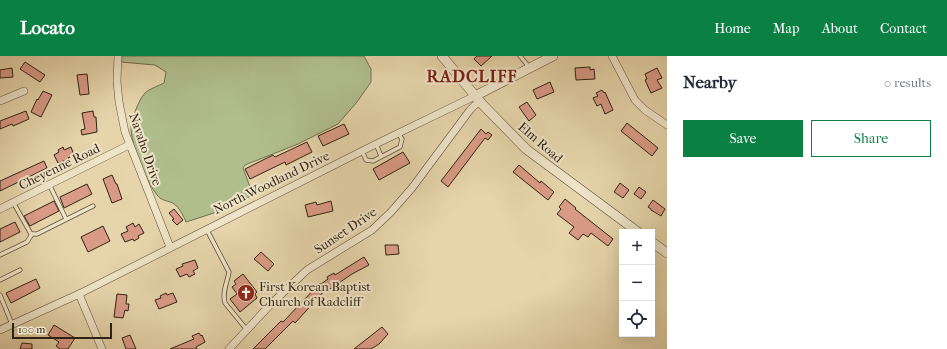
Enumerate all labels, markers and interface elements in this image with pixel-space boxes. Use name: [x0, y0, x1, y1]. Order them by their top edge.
text: Locato: [20, 17, 75, 39]
text: Home: [714, 20, 751, 37]
text: Map: [773, 20, 800, 37]
text: About: [822, 20, 858, 37]
text: Contact: [880, 20, 927, 37]
district label: RADCLIFF: [427, 66, 517, 86]
text: Nearby: [683, 72, 737, 92]
text: 0 results: [884, 75, 931, 90]
street label: Navaho Drive: [126, 111, 165, 188]
street label: Elm Road: [515, 119, 567, 166]
button: Save: [683, 120, 803, 157]
button: Share: [811, 120, 931, 157]
street label: Cheyenne Road: [16, 140, 103, 193]
street label: North Woodland Drive: [211, 148, 332, 217]
street label: Sunset Drive: [311, 204, 380, 257]
map controls: [619, 229, 655, 337]
button: +: [619, 229, 655, 265]
button: −: [619, 265, 655, 301]
place label: First Korean Baptist Church of Radcliff: [259, 279, 371, 309]
church icon: First Korean Baptist Church of Radcliff: [236, 283, 256, 303]
button: locate: [619, 301, 655, 337]
scale bar: [12, 321, 112, 340]
text: 100 m: [18, 323, 46, 336]

